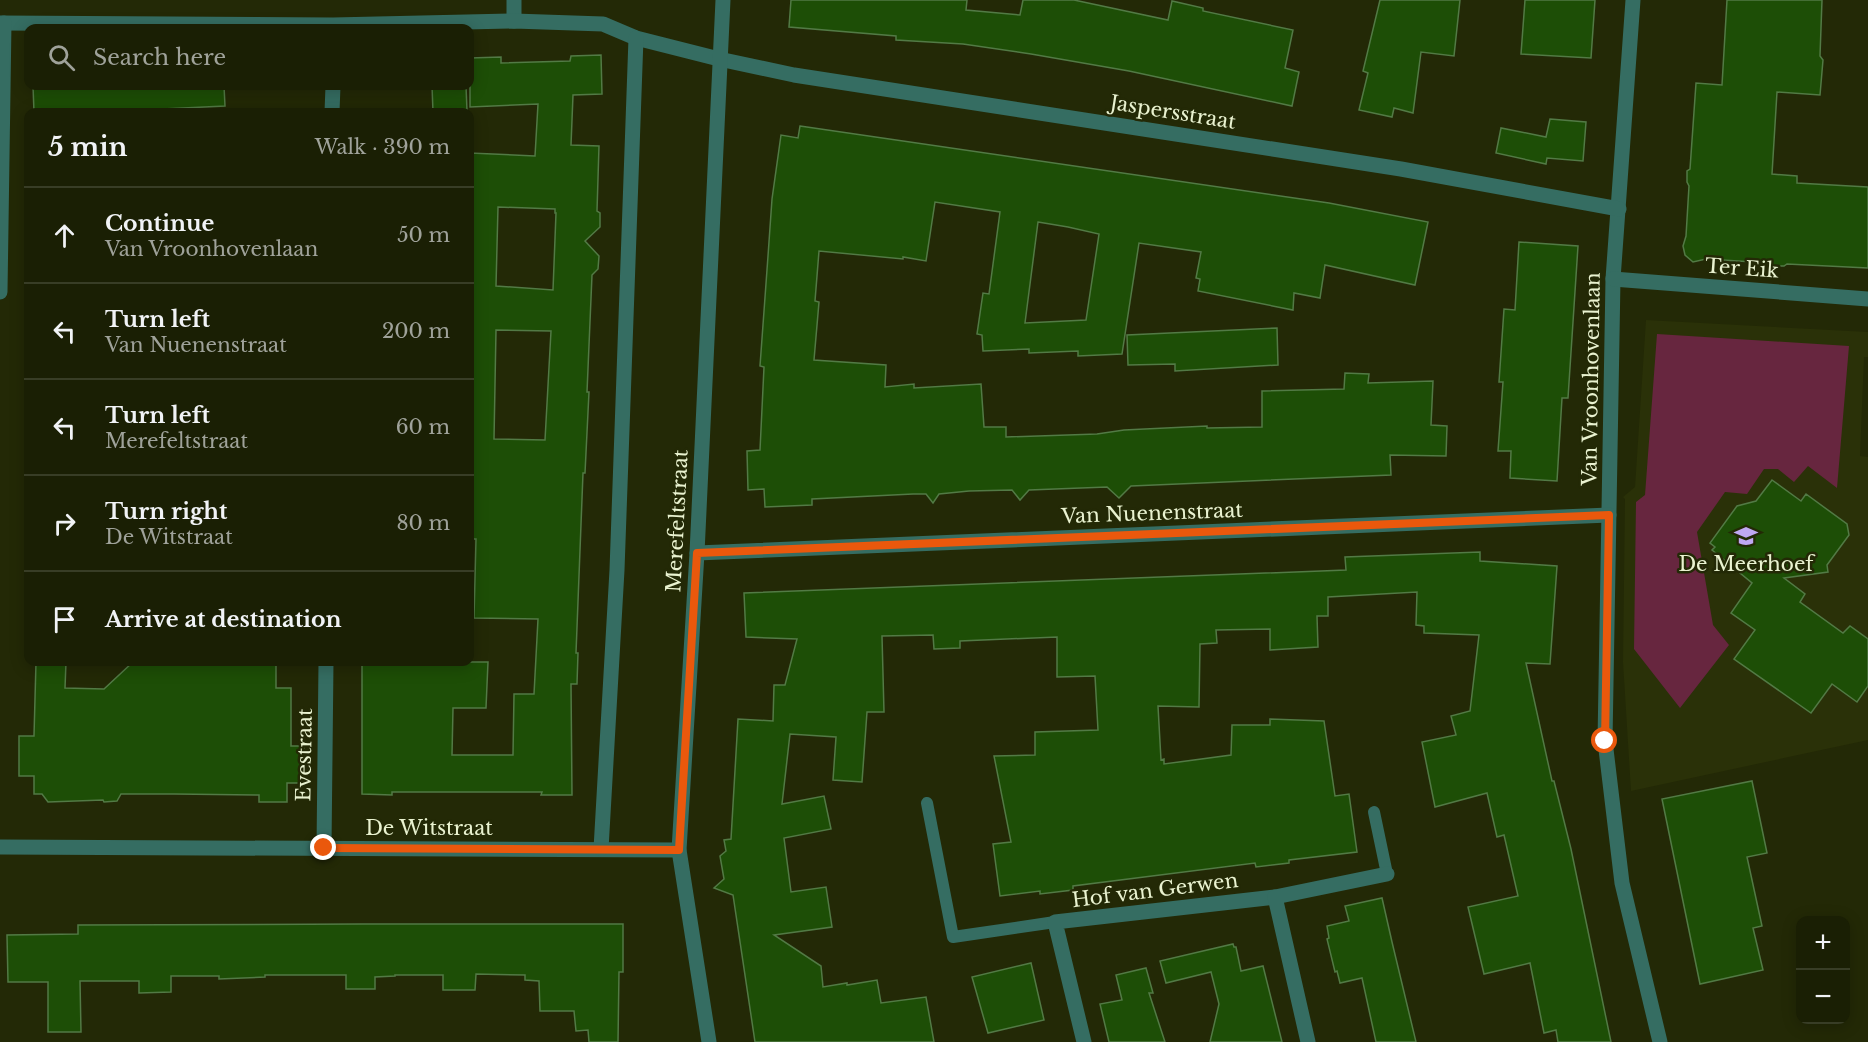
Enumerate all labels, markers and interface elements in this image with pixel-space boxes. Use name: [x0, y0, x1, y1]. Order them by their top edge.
search box: [24, 24, 474, 90]
icon: search: [45, 41, 78, 74]
text: Search here: [93, 44, 226, 71]
street label: Jaspersstraat: [1105, 90, 1238, 134]
text: 5 min: [48, 131, 127, 163]
text: Walk · 390 m: [315, 135, 450, 159]
text: Continue: [105, 210, 214, 237]
icon: ahead: [48, 219, 81, 252]
text: 50 m: [397, 223, 450, 247]
text: Van Vroonhovenlaan: [105, 237, 318, 261]
street label: Ter Eik: [1704, 253, 1780, 283]
street label: Van Vroonhovenlaan: [1577, 272, 1605, 487]
text: Turn left: [105, 306, 210, 333]
icon: left: [48, 315, 81, 348]
text: 200 m: [382, 319, 450, 343]
text: Van Nuenenstraat: [105, 333, 287, 357]
text: Turn left: [105, 402, 210, 429]
icon: left: [48, 411, 81, 444]
text: 60 m: [396, 415, 450, 439]
text: Merefeltstraat: [105, 429, 248, 453]
street label: Merefeltstraat: [661, 449, 693, 593]
text: Turn right: [105, 498, 227, 525]
street label: Van Nuenenstraat: [1060, 498, 1244, 528]
icon: right: [48, 507, 81, 540]
text: 80 m: [396, 511, 450, 535]
school or university icon: De Meerhoef: [1733, 523, 1759, 549]
text: De Witstraat: [105, 525, 233, 549]
place label: De Meerhoef: [1678, 552, 1816, 576]
icon: arrive: [48, 603, 81, 636]
text: Arrive at destination: [105, 606, 342, 633]
street label: Evestraat: [291, 708, 317, 802]
route start: [1591, 727, 1617, 753]
street label: De Witstraat: [365, 816, 493, 840]
route end: [310, 834, 336, 860]
street label: Hof van Gerwen: [1070, 868, 1240, 912]
map controls: [1796, 916, 1850, 1024]
button: +: [1796, 916, 1850, 970]
button: −: [1796, 970, 1850, 1024]

